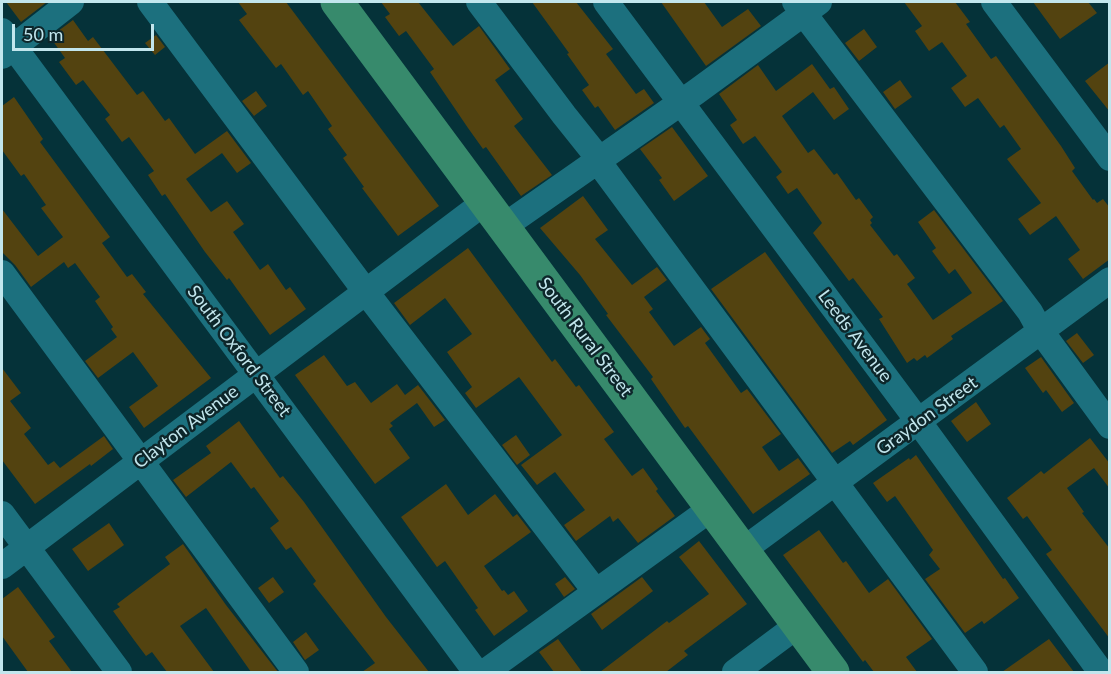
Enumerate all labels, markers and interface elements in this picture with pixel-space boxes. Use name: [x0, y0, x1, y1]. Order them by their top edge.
scale bar: [15, 12, 158, 50]
text: 50 m: [23, 23, 63, 45]
street label: South Rural Street: [533, 273, 637, 401]
street label: South Oxford Street: [183, 281, 295, 421]
street label: Leeds Avenue: [813, 286, 897, 386]
street label: Graydon Street: [872, 372, 982, 460]
street label: Clayton Avenue: [130, 381, 242, 473]

